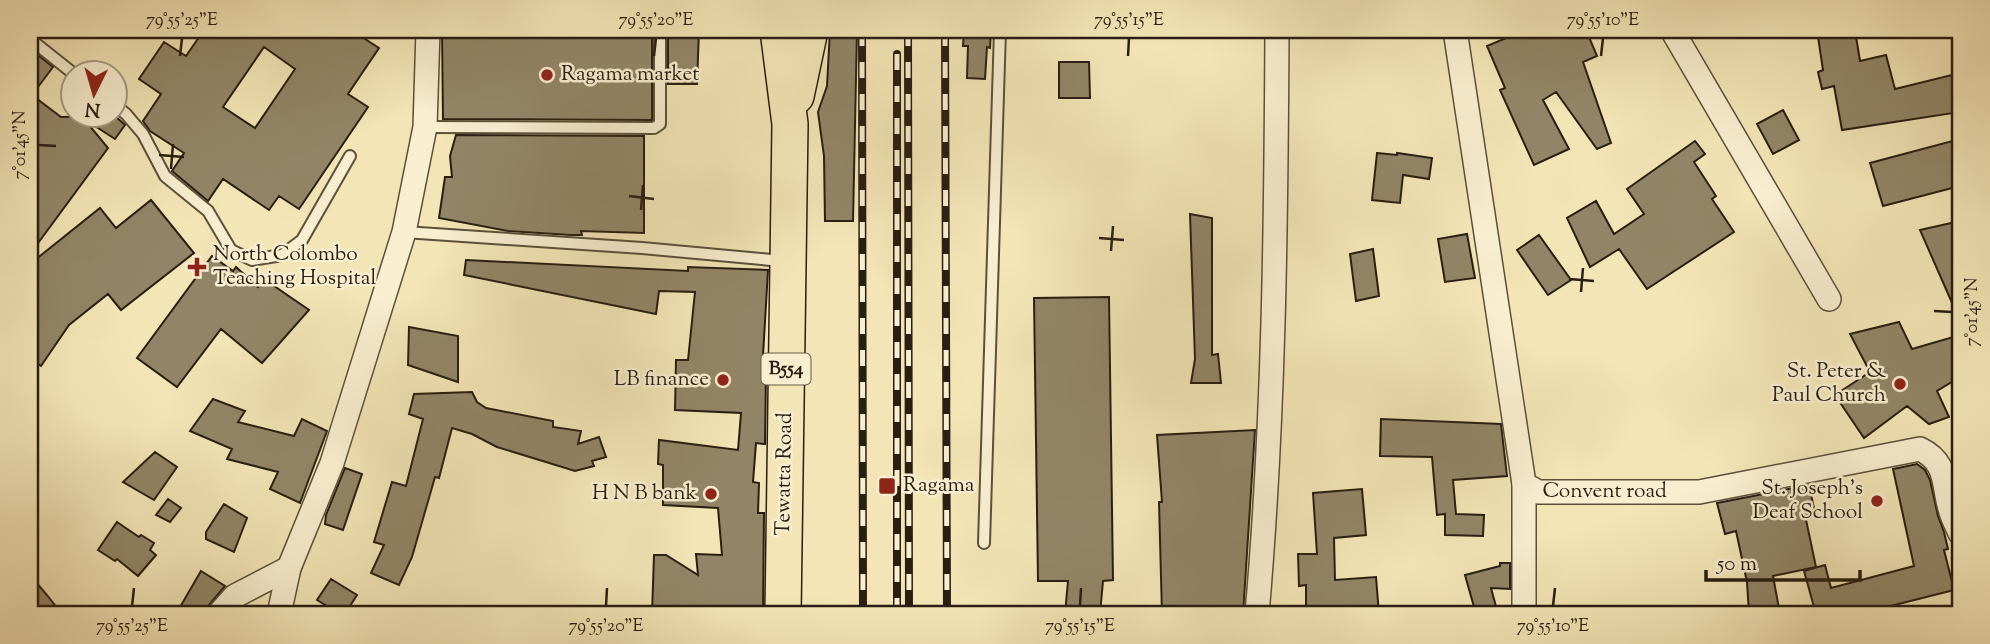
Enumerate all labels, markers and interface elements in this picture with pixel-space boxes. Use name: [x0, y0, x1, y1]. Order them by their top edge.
text: 79°55'25"E: [146, 8, 218, 34]
text: 79°55'20"E: [619, 8, 694, 34]
text: 79°55'15"E: [1094, 8, 1164, 34]
text: 79°55'10"E: [1567, 8, 1639, 34]
north arrow: [60, 60, 130, 130]
place label: Ragama market: [561, 60, 699, 90]
marker: Ragama market: [539, 67, 555, 83]
text: N: [84, 94, 101, 123]
text: 7°01'45"N: [8, 110, 34, 180]
place label: North Colombo Teaching Hospital: [213, 240, 376, 294]
marker: North Colombo Teaching Hospital: [187, 257, 207, 277]
text: 7°01'45"N: [1960, 277, 1986, 347]
road number: B554: [762, 354, 810, 384]
place label: St. Peter & Paul Church: [1772, 357, 1886, 411]
place label: LB finance: [614, 365, 709, 395]
marker: LB finance: [715, 372, 731, 388]
marker: St. Peter & Paul Church: [1892, 376, 1908, 392]
street label: Tewatta Road: [769, 412, 801, 536]
place label: Ragama: [903, 471, 975, 501]
place label: St. Joseph's Deaf School: [1752, 474, 1863, 528]
marker: Ragama: [877, 476, 897, 496]
street label: Convent road: [1542, 477, 1667, 507]
place label: H N B bank: [592, 479, 698, 509]
marker: H N B bank: [703, 486, 719, 502]
marker: St. Joseph's Deaf School: [1869, 493, 1885, 509]
scale bar: [1706, 539, 1860, 583]
text: 50 m: [1716, 550, 1757, 580]
text: 79°55'25"E: [96, 614, 168, 640]
text: 79°55'20"E: [569, 614, 644, 640]
text: 79°55'15"E: [1045, 614, 1115, 640]
text: 79°55'10"E: [1517, 614, 1589, 640]

